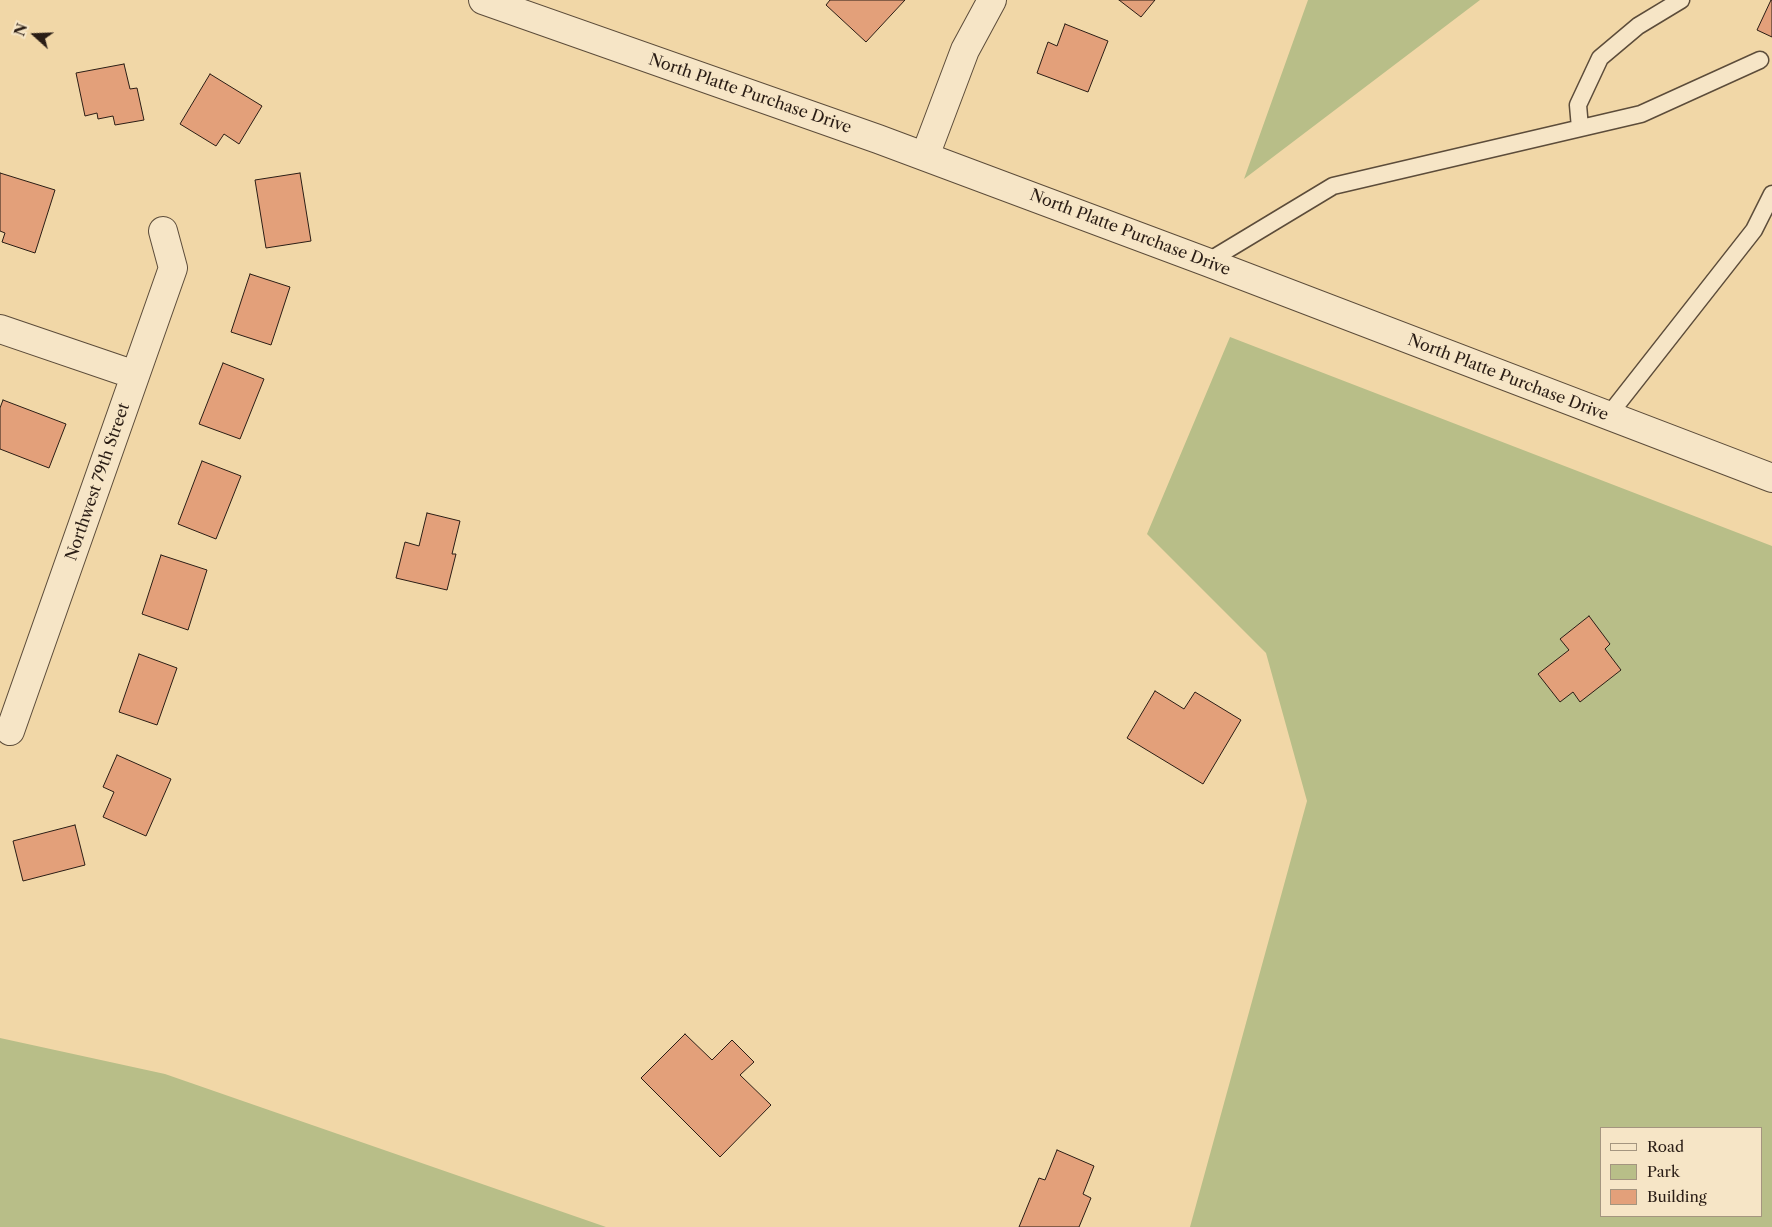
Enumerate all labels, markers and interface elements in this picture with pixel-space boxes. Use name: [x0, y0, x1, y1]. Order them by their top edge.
north arrow: [10, 10, 60, 60]
text: N: [10, 21, 31, 39]
street label: North Platte Purchase Drive: [646, 50, 854, 138]
street label: North Platte Purchase Drive: [1027, 186, 1233, 280]
street label: North Platte Purchase Drive: [1405, 331, 1611, 425]
street label: Northwest 79th Street: [62, 401, 134, 563]
legend: [1600, 1127, 1762, 1217]
text: Road: [1647, 1137, 1684, 1156]
text: Park: [1647, 1162, 1680, 1181]
text: Building: [1647, 1187, 1707, 1206]

